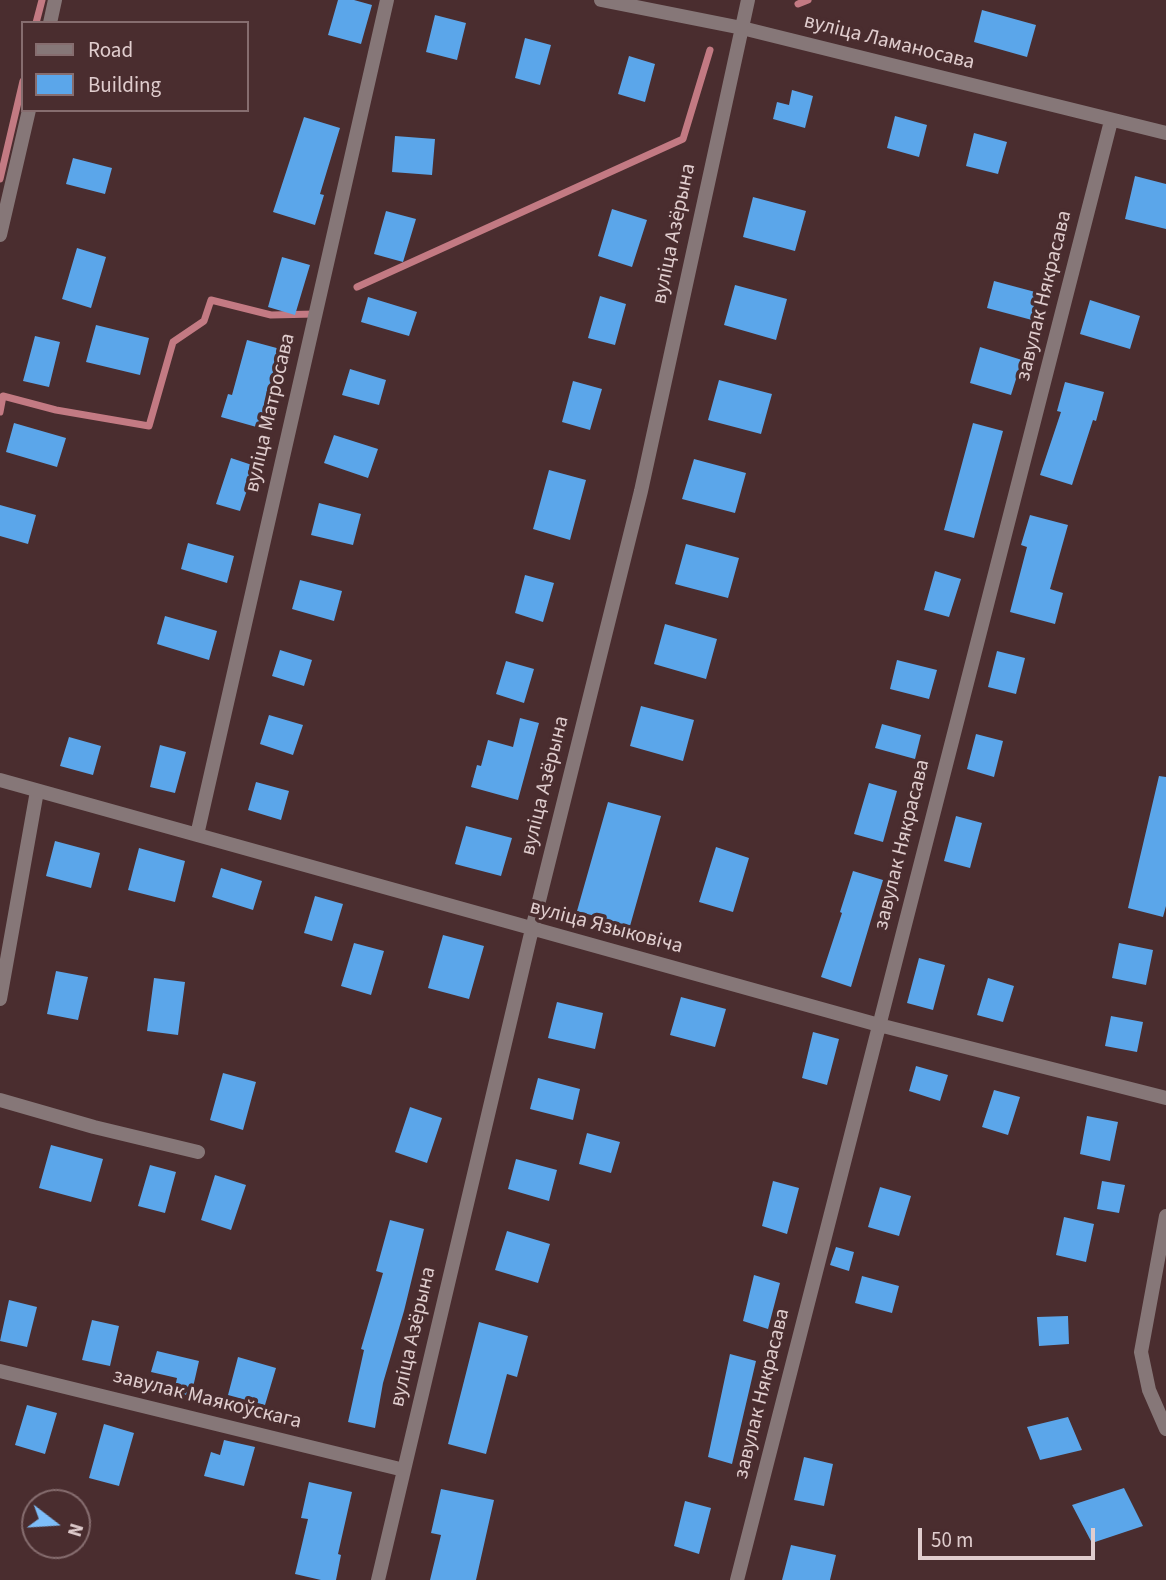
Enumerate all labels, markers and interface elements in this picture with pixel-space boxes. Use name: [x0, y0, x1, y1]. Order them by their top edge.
street label: вуліца Ламаносава: [801, 10, 977, 76]
legend: [21, 21, 248, 112]
text: Road: [88, 35, 133, 65]
text: Building: [88, 70, 161, 100]
street label: вуліца Азёрына: [648, 161, 702, 307]
street label: завулак Някрасава: [1012, 208, 1078, 384]
street label: вуліца Матросава: [240, 331, 302, 495]
street label: вуліца Азёрына: [516, 714, 576, 858]
street label: завулак Някрасава: [870, 757, 936, 933]
street label: вуліца Языковіча: [527, 895, 685, 961]
street label: вуліца Азёрына: [386, 1264, 442, 1410]
street label: завулак Някрасава: [730, 1306, 796, 1482]
street label: завулак Маякоўскага: [110, 1364, 304, 1436]
north arrow: [21, 1489, 91, 1559]
scale bar: [921, 1514, 1098, 1558]
text: N: [60, 1520, 89, 1540]
text: 50 m: [931, 1525, 973, 1555]

